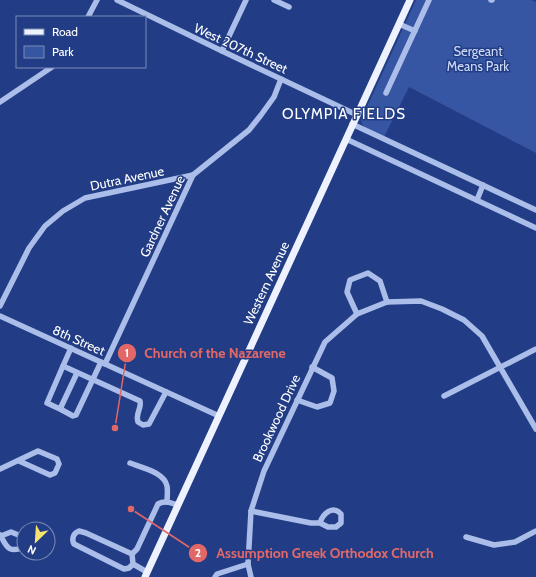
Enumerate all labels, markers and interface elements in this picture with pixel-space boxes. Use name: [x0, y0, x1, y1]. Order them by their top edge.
legend: [16, 16, 146, 68]
street label: West 207th Street: [192, 19, 291, 77]
text: Road: [52, 24, 78, 39]
park label: Sergeant Means Park: [447, 43, 509, 74]
text: Park: [52, 44, 74, 59]
district label: OLYMPIA FIELDS: [282, 105, 406, 123]
street label: Dutra Avenue: [89, 162, 166, 194]
street label: Gardner Avenue: [136, 172, 188, 259]
street label: Western Avenue: [240, 238, 292, 327]
street label: 8th Street: [50, 321, 108, 359]
callout: Church of the Nazarene: [117, 340, 294, 366]
text: Church of the Nazarene: [144, 344, 286, 362]
text: 1: [125, 345, 129, 360]
street label: Brookwood Drive: [249, 371, 303, 464]
north arrow: [16, 521, 56, 561]
callout: Assumption Greek Orthodox Church: [188, 540, 442, 566]
text: N: [25, 542, 38, 558]
text: Assumption Greek Orthodox Church: [216, 544, 434, 562]
text: 2: [195, 545, 201, 560]

